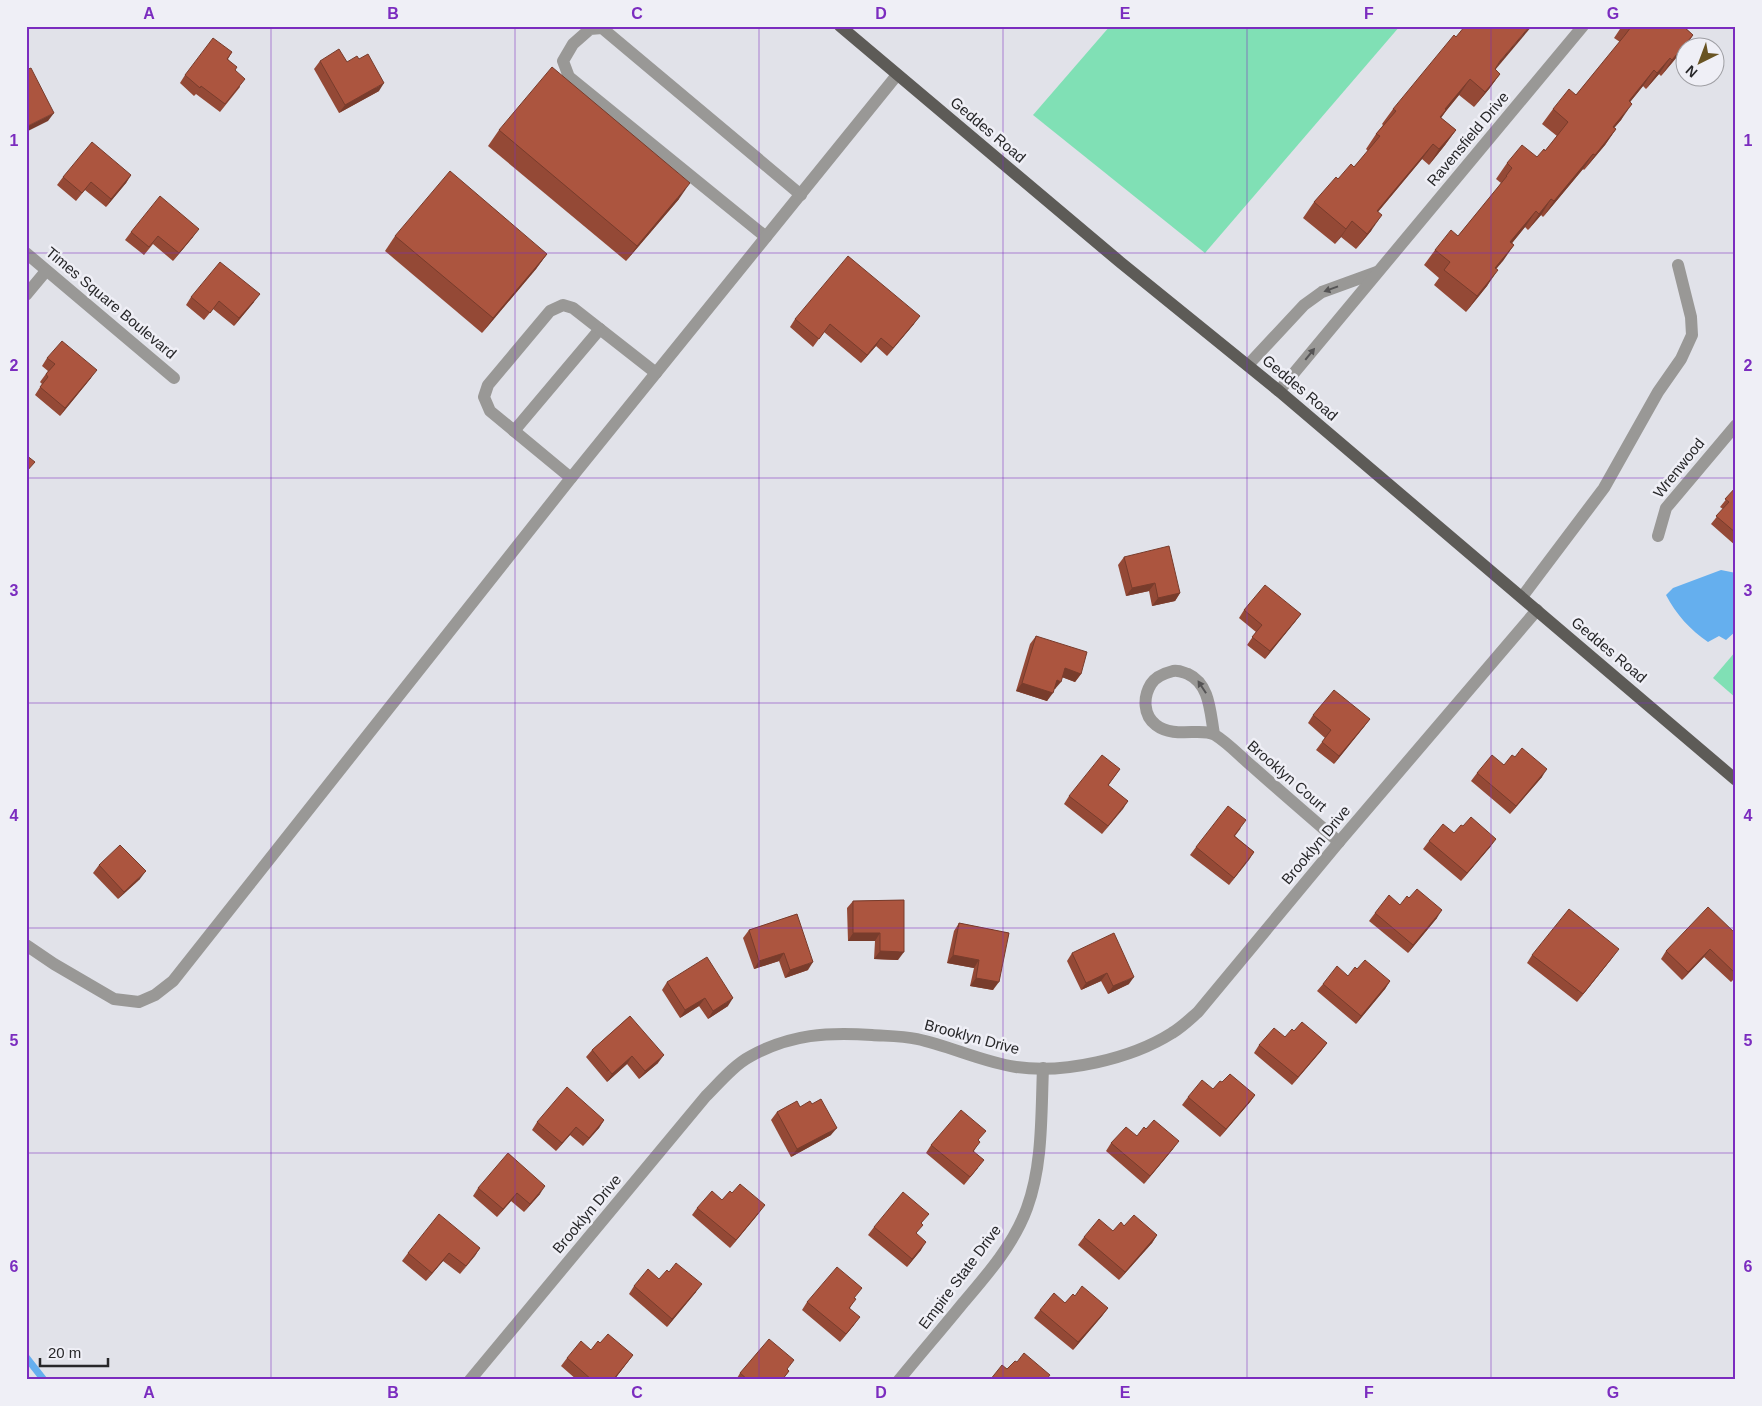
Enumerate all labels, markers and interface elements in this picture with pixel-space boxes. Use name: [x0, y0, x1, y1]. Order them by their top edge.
text: A: [143, 5, 155, 22]
text: B: [387, 5, 399, 22]
text: C: [631, 5, 643, 22]
text: D: [875, 5, 887, 22]
text: E: [1120, 5, 1131, 22]
text: F: [1364, 5, 1374, 22]
text: G: [1607, 5, 1619, 22]
north arrow: [1674, 38, 1724, 88]
text: N: [1682, 62, 1700, 81]
street label: Ravensfield Drive: [1423, 88, 1512, 189]
street label: Geddes Road: [947, 93, 1029, 166]
text: 1: [10, 132, 19, 149]
text: 1: [1744, 132, 1753, 149]
street label: Times Square Boulevard: [43, 243, 180, 362]
one-way arrow: [1323, 285, 1338, 293]
one-way arrow: [1304, 347, 1315, 360]
street label: Geddes Road: [1259, 351, 1341, 424]
text: 2: [10, 357, 19, 374]
text: 2: [1744, 357, 1753, 374]
street label: Wrenwood: [1650, 435, 1708, 501]
text: 3: [10, 582, 19, 599]
text: 3: [1744, 582, 1753, 599]
street label: Geddes Road: [1568, 613, 1650, 686]
one-way arrow: [1197, 680, 1206, 694]
street label: Brooklyn Court: [1244, 737, 1331, 815]
street label: Brooklyn Drive: [1278, 802, 1353, 887]
text: 4: [10, 807, 19, 824]
text: 4: [1744, 807, 1753, 824]
street label: Brooklyn Drive: [923, 1016, 1021, 1057]
text: 5: [10, 1032, 19, 1049]
text: 5: [1744, 1032, 1753, 1049]
street label: Brooklyn Drive: [549, 1171, 624, 1256]
street label: Empire State Drive: [915, 1221, 1004, 1332]
text: 6: [10, 1258, 19, 1275]
text: 6: [1744, 1258, 1753, 1275]
scale bar: [40, 1336, 108, 1368]
text: 20 m: [48, 1344, 81, 1361]
text: A: [143, 1384, 155, 1401]
text: B: [387, 1384, 399, 1401]
text: C: [631, 1384, 643, 1401]
text: D: [875, 1384, 887, 1401]
text: E: [1120, 1384, 1131, 1401]
text: F: [1364, 1384, 1374, 1401]
text: G: [1607, 1384, 1619, 1401]

